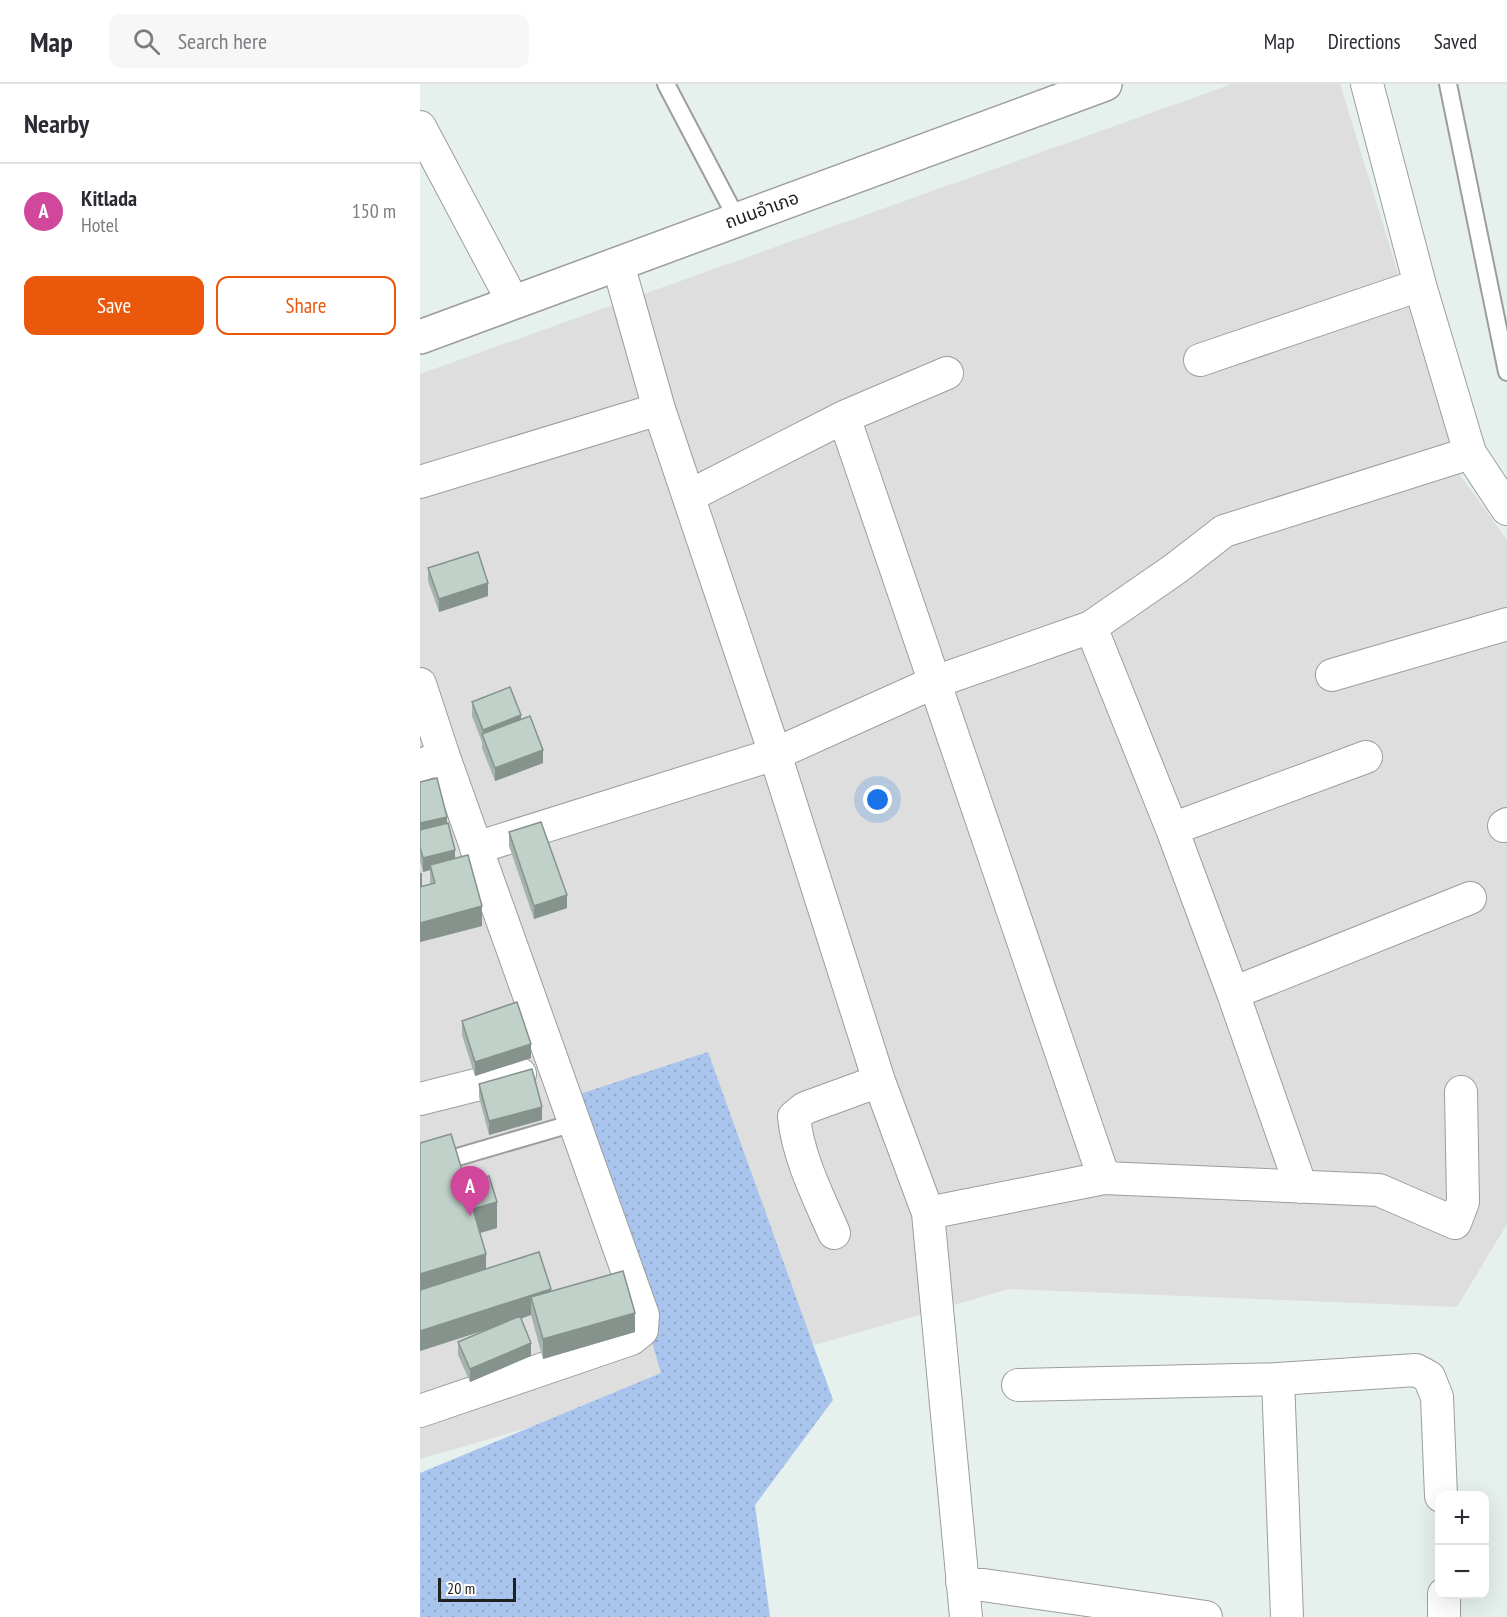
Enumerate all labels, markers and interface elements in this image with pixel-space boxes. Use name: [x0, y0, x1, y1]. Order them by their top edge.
search box: [109, 14, 529, 68]
text: Map: [30, 23, 73, 60]
icon: search: [130, 25, 163, 58]
text: Search here: [178, 27, 267, 55]
text: Map: [1264, 28, 1295, 55]
text: Directions: [1328, 28, 1401, 55]
text: Saved: [1434, 28, 1477, 55]
text: Nearby: [24, 107, 89, 140]
text: Kitlada: [81, 184, 137, 212]
street label: ถนนอำเภอ: [722, 186, 802, 234]
text: A: [38, 198, 49, 224]
text: 150 m: [352, 198, 396, 224]
text: Hotel: [81, 212, 119, 238]
button: Save: [24, 276, 204, 335]
button: Share: [216, 276, 396, 335]
your location: [863, 785, 892, 814]
pin: A: [451, 1166, 490, 1216]
map controls: [1435, 1491, 1489, 1599]
button: +: [1435, 1491, 1489, 1545]
button: −: [1435, 1545, 1489, 1599]
scale bar: [438, 1575, 516, 1602]
text: 20 m: [447, 1578, 475, 1598]

